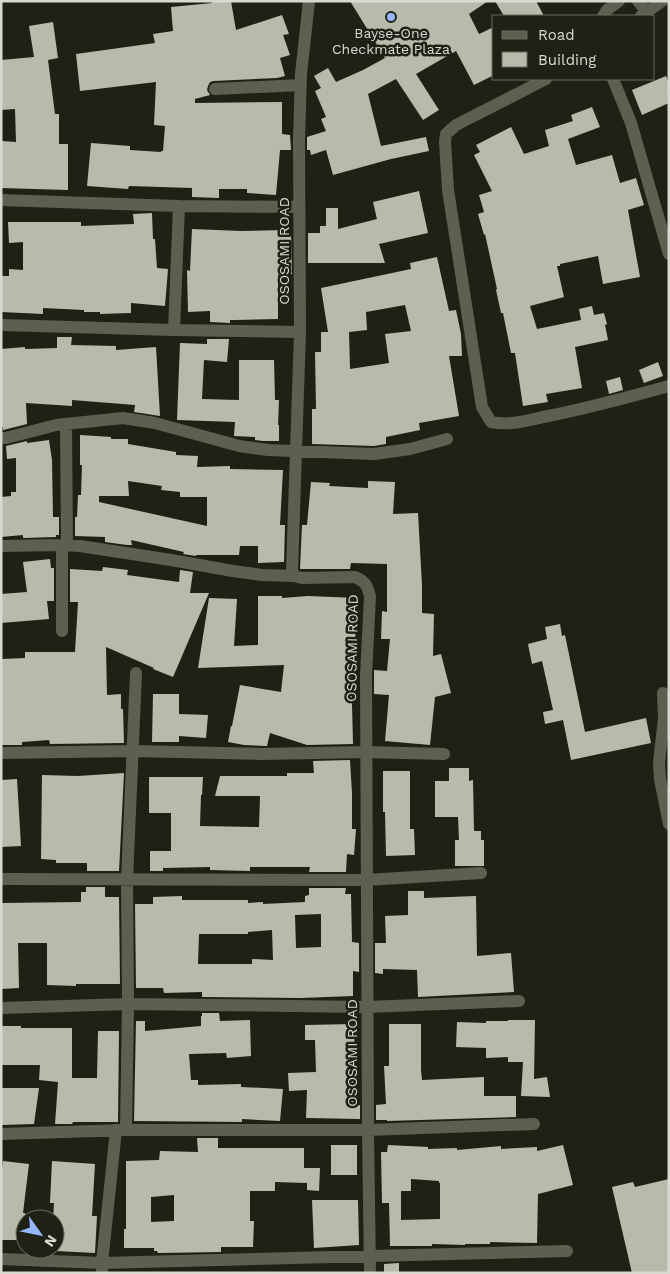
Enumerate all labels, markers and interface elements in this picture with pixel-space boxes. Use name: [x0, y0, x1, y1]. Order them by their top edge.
marker: Bayse-One Checkmate Plaza: [385, 11, 397, 23]
legend: [492, 15, 655, 80]
place label: Bayse-One Checkmate Plaza: [332, 25, 450, 57]
text: Road: [538, 26, 575, 44]
text: Building: [538, 51, 596, 69]
street label: OSOSAMI ROAD: [276, 197, 292, 305]
street label: OSOSAMI ROAD: [343, 594, 361, 702]
street label: OSOSAMI ROAD: [344, 999, 360, 1107]
north arrow: [15, 1209, 65, 1259]
text: N: [41, 1232, 60, 1250]

